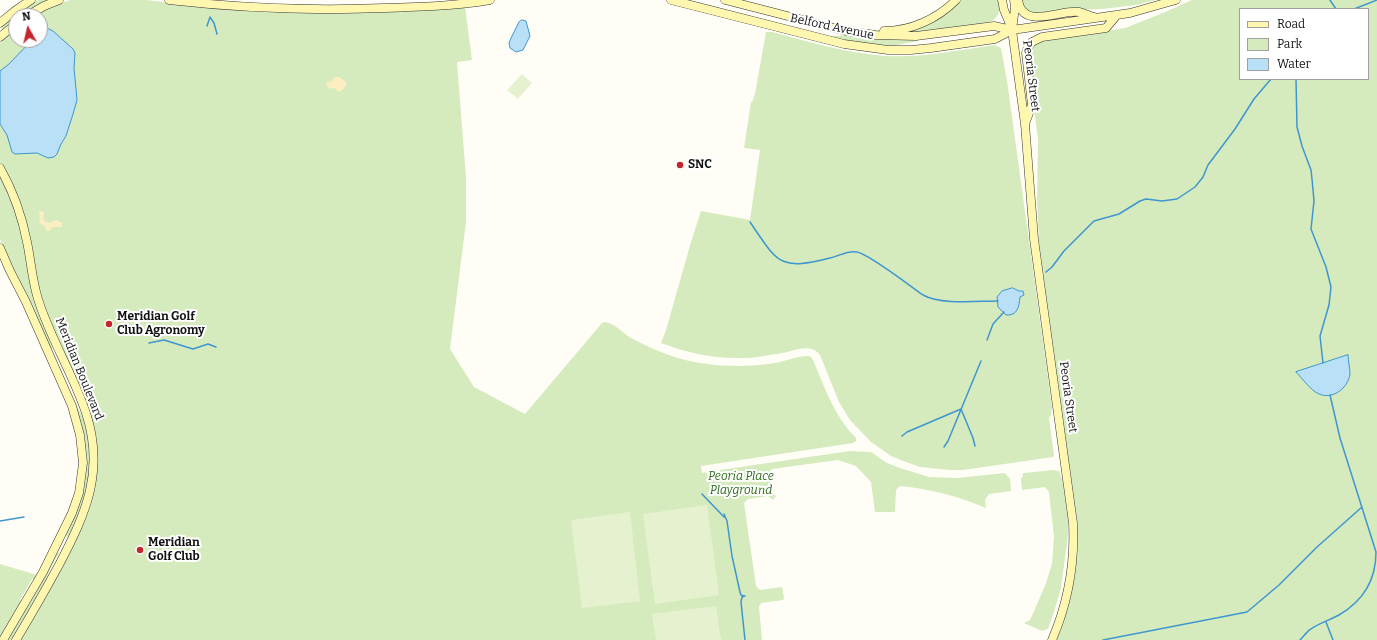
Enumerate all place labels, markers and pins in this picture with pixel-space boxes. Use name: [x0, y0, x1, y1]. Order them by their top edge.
place label: SNC: [688, 158, 712, 172]
marker: SNC: [675, 160, 685, 170]
place label: Meridian Golf Club Agronomy: [117, 310, 205, 338]
marker: Meridian Golf Club Agronomy: [104, 319, 114, 329]
place label: Meridian Golf Club: [148, 536, 200, 564]
marker: Meridian Golf Club: [135, 545, 145, 555]

